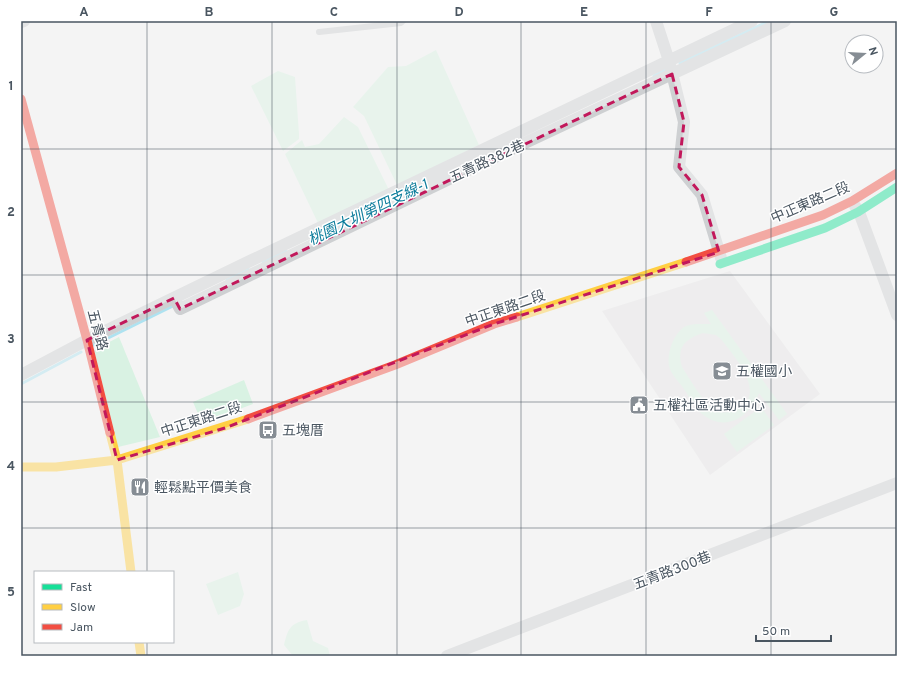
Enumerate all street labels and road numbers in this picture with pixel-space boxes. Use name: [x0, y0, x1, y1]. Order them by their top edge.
street label: 五青路382巷: [447, 137, 528, 187]
street label: 中正東路二段: [769, 179, 853, 228]
street label: 中正東路二段: [463, 288, 548, 331]
street label: 五青路: [83, 308, 110, 353]
street label: 中正東路二段: [159, 399, 244, 441]
street label: 五青路300巷: [631, 549, 714, 594]

